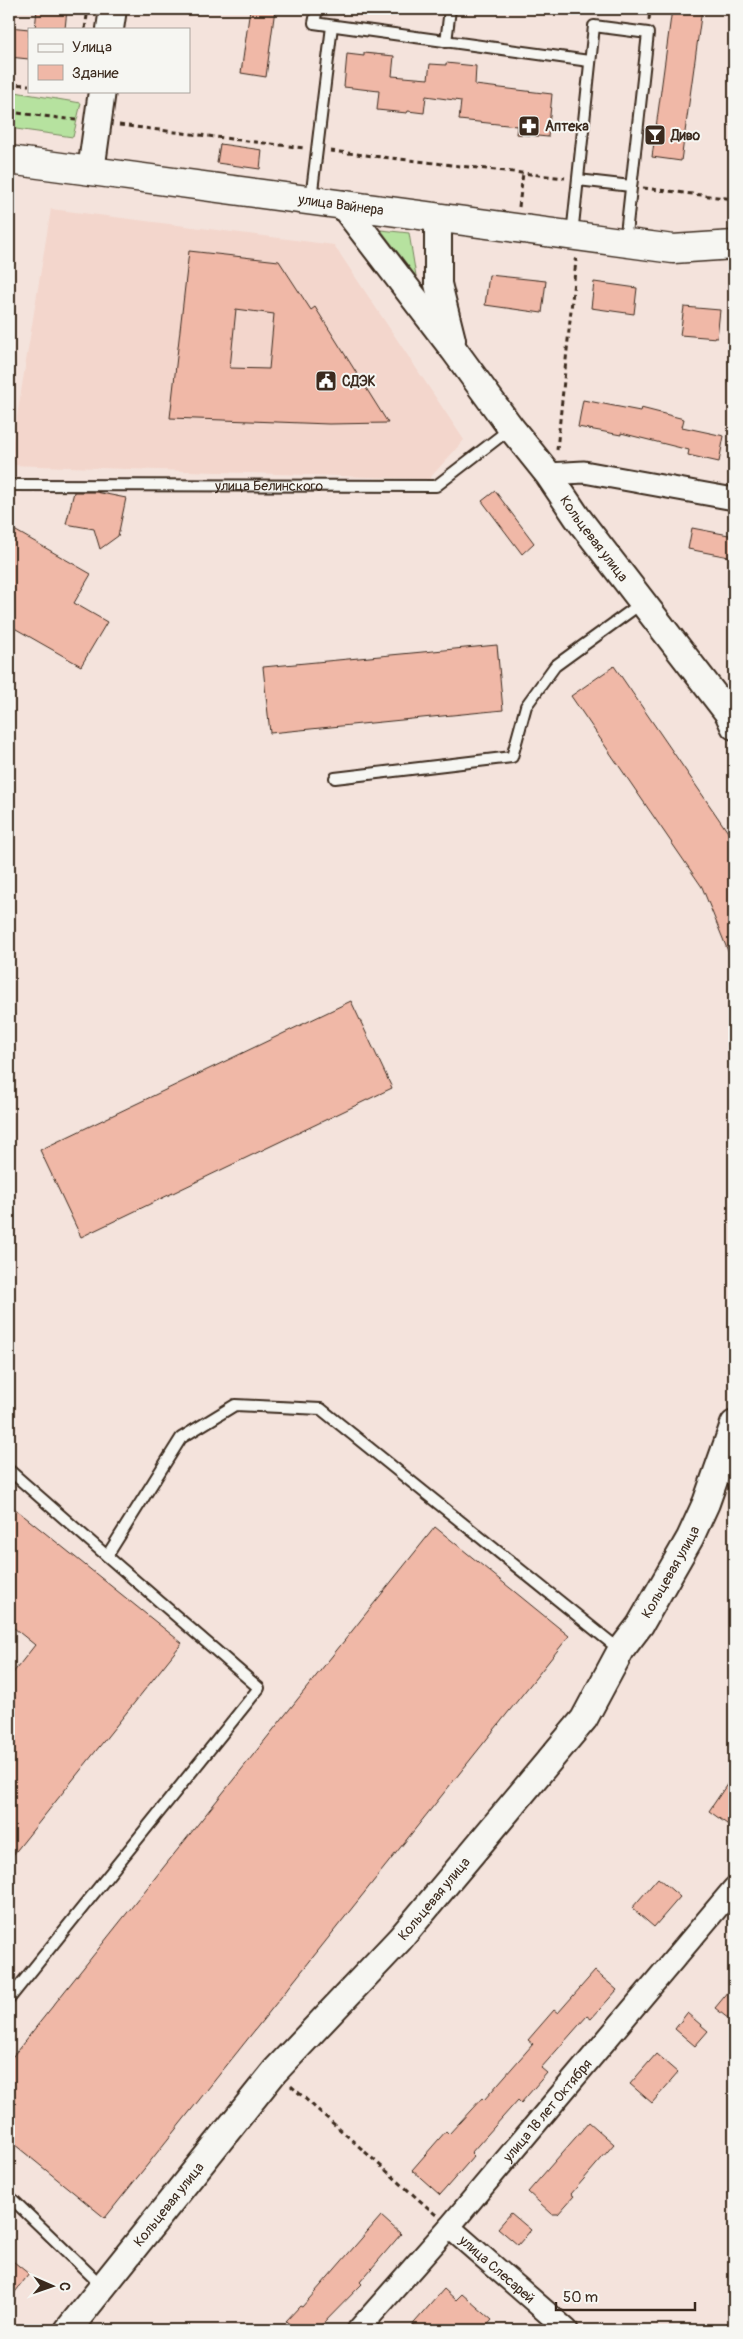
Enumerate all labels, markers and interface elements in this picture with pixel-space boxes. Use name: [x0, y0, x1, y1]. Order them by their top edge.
legend: [28, 28, 190, 92]
text: Улица: [72, 38, 112, 57]
text: Здание: [72, 64, 119, 83]
pharmacy icon: Аптека: [517, 114, 541, 138]
place label: Аптека: [545, 118, 589, 135]
bar icon: Диво: [643, 123, 667, 147]
place label: Диво: [670, 127, 701, 144]
street label: улица Вайнера: [296, 190, 385, 219]
public building icon: СДЭК: [314, 369, 338, 393]
place label: СДЭК: [342, 373, 376, 390]
street label: улица Белинского: [214, 477, 324, 494]
street label: Кольцевая улица: [557, 492, 632, 585]
street label: Кольцевая улица: [637, 1523, 703, 1621]
street label: Кольцевая улица: [394, 1854, 473, 1944]
street label: улица 18 лет Октября: [499, 2055, 595, 2166]
street label: Кольцевая улица: [130, 2159, 207, 2250]
street label: улица Слесарей: [455, 2231, 538, 2307]
north arrow: [28, 2262, 78, 2312]
scale bar: [556, 2279, 694, 2311]
text: С: [56, 2282, 73, 2291]
text: 50 m: [563, 2288, 598, 2307]

